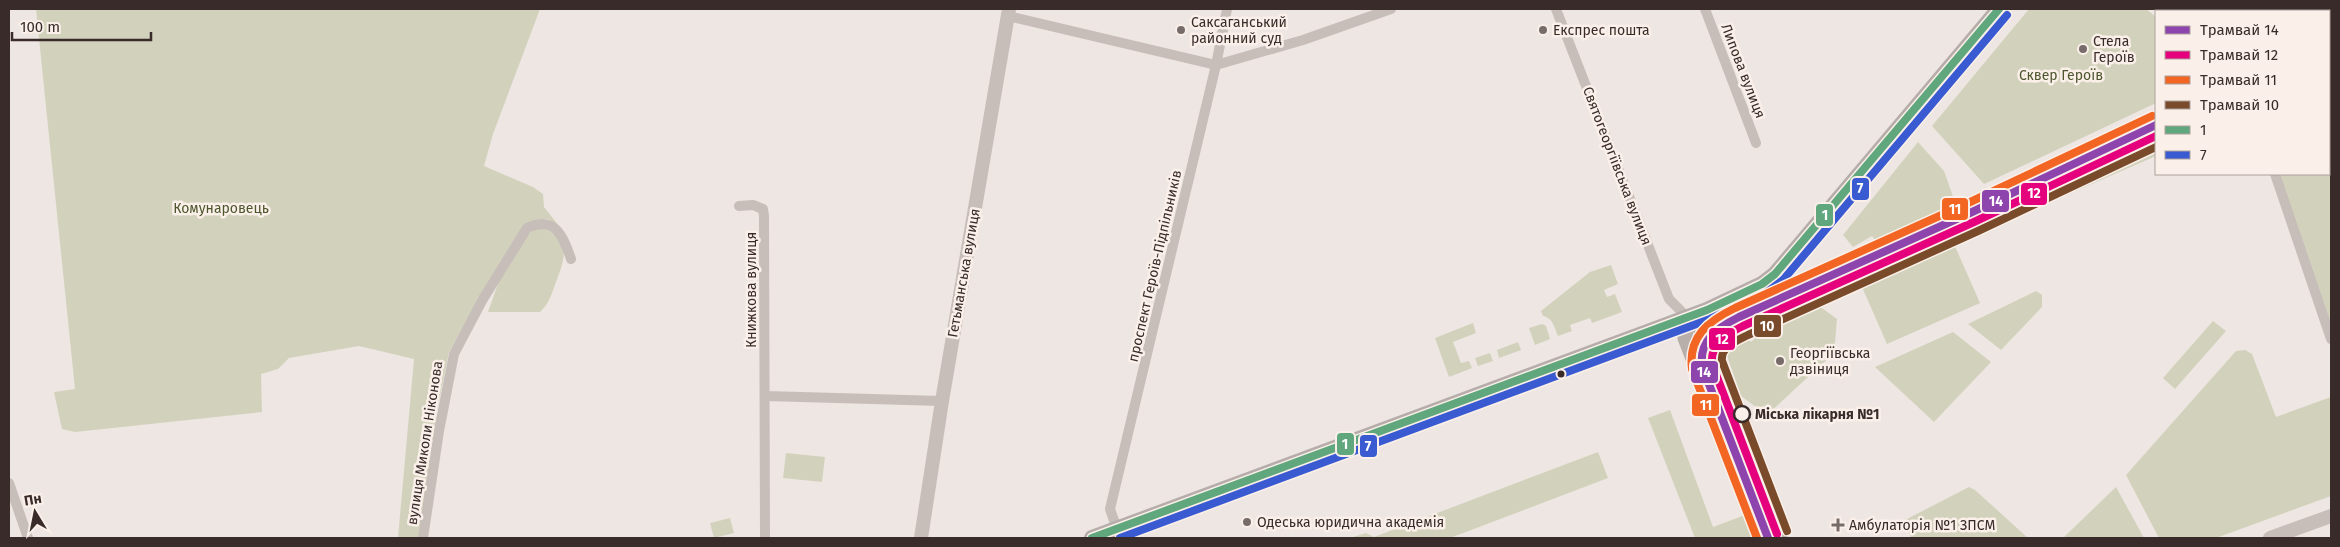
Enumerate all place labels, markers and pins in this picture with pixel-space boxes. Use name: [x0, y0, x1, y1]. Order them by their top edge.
place label: Саксаганський районний суд: [1191, 14, 1287, 47]
place label: Експрес пошта: [1553, 22, 1650, 39]
marker: Саксаганський районний суд: [1175, 24, 1187, 36]
marker: Експрес пошта: [1537, 24, 1549, 36]
place label: Стела Героїв: [2093, 33, 2135, 66]
marker: Стела Героїв: [2077, 43, 2089, 55]
place label: Георгіївська дзвіниця: [1790, 345, 1870, 378]
marker: Георгіївська дзвіниця: [1774, 355, 1786, 367]
unlabelled marker: [1556, 369, 1566, 379]
marker: Міська лікарня №1: [1733, 405, 1751, 423]
place label: Міська лікарня №1: [1755, 406, 1880, 423]
place label: Одеська юридична академія: [1257, 514, 1444, 531]
marker: Одеська юридична академія: [1241, 516, 1253, 528]
place label: Амбулаторія №1 ЗПСМ: [1849, 517, 1995, 534]
marker: Амбулаторія №1 ЗПСМ: [1831, 518, 1845, 532]

